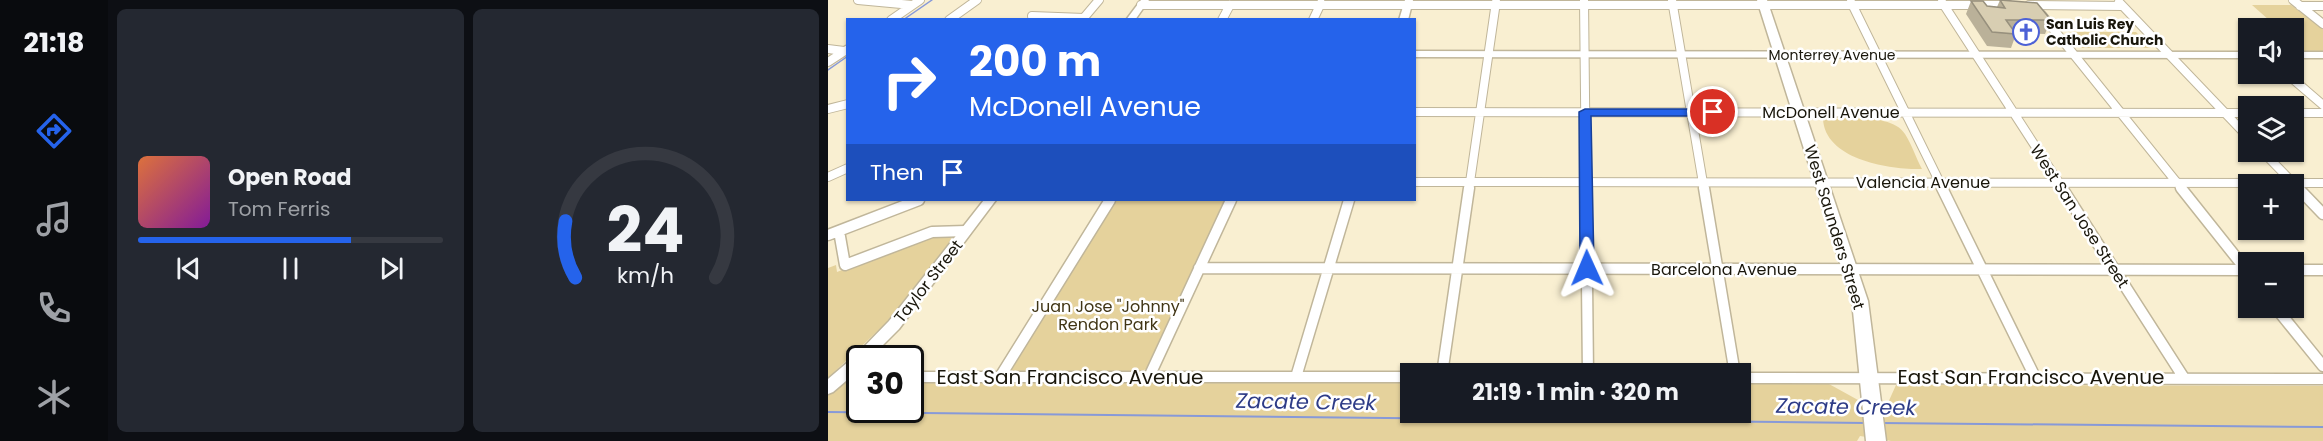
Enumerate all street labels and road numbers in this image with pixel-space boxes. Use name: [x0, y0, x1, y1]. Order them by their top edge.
street label: Monterrey Avenue: [1768, 45, 1896, 65]
street label: McDonell Avenue: [1762, 101, 1900, 124]
street label: West San Jose Street: [2025, 140, 2135, 293]
street label: West Saunders Street: [1799, 142, 1871, 312]
street label: Valencia Avenue: [1856, 171, 1990, 194]
street label: Taylor Street: [889, 235, 968, 328]
street label: Barcelona Avenue: [1651, 258, 1797, 281]
street label: East San Francisco Avenue: [937, 363, 1203, 391]
street label: East San Francisco Avenue: [1898, 363, 2164, 391]

